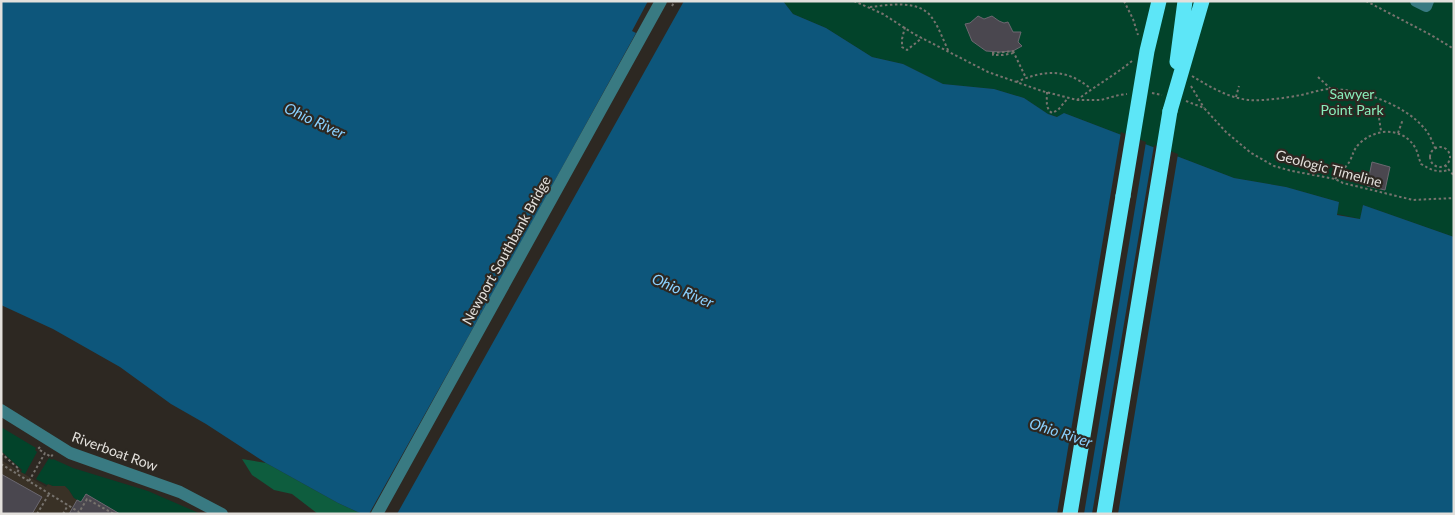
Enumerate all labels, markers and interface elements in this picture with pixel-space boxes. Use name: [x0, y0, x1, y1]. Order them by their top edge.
park label: Sawyer Point Park: [1321, 85, 1384, 118]
water label: Ohio River: [282, 98, 349, 142]
street label: Geologic Timeline: [1274, 146, 1384, 190]
street label: Newport Southbank Bridge: [458, 173, 554, 327]
water label: Ohio River: [649, 269, 717, 311]
water label: Ohio River: [1027, 413, 1096, 451]
street label: Riverboat Row: [70, 428, 160, 474]

